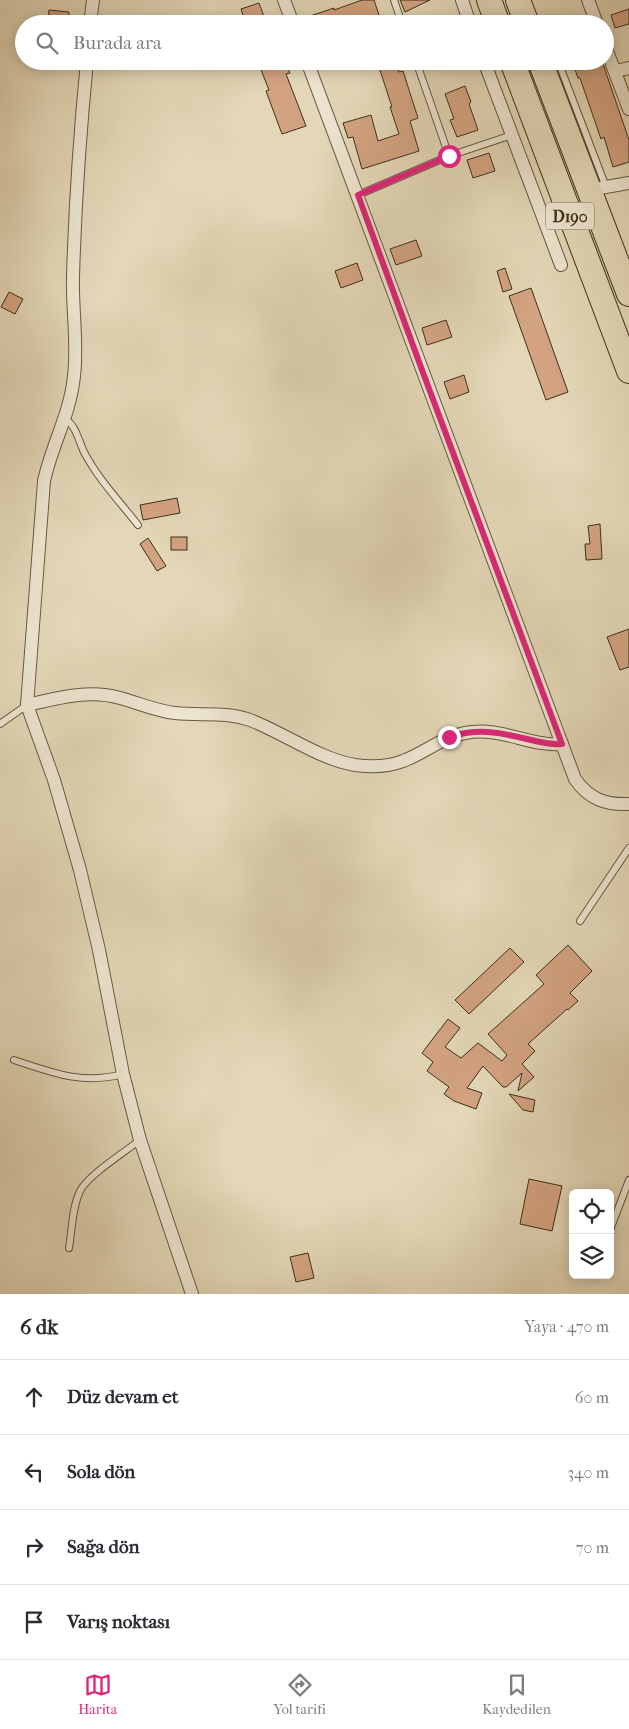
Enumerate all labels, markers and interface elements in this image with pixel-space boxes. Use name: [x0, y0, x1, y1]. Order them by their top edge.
search box: [15, 15, 614, 70]
icon: search: [33, 29, 61, 57]
text: Burada ara: [73, 32, 162, 54]
route start: [438, 145, 461, 168]
road number: D190: [546, 202, 594, 230]
route end: [438, 726, 461, 749]
map controls: [569, 1189, 614, 1279]
button: locate: [569, 1189, 614, 1234]
button: layers: [569, 1234, 614, 1279]
text: 6 dk: [20, 1315, 58, 1339]
text: Yaya · 470 m: [524, 1317, 609, 1336]
icon: ahead: [20, 1383, 48, 1411]
text: Düz devam et: [67, 1386, 178, 1408]
text: 60 m: [575, 1388, 609, 1407]
icon: left: [20, 1458, 48, 1486]
text: Sola dön: [67, 1461, 135, 1483]
text: 340 m: [567, 1463, 609, 1482]
icon: right: [20, 1533, 48, 1561]
text: Sağa dön: [67, 1536, 140, 1558]
text: 70 m: [576, 1538, 609, 1557]
icon: arrive: [20, 1608, 48, 1636]
text: Varış noktası: [67, 1611, 170, 1633]
tab: Harita: [78, 1671, 117, 1718]
tab: Yol tarifi: [273, 1671, 326, 1718]
tab: Kaydedilen: [482, 1671, 551, 1718]

